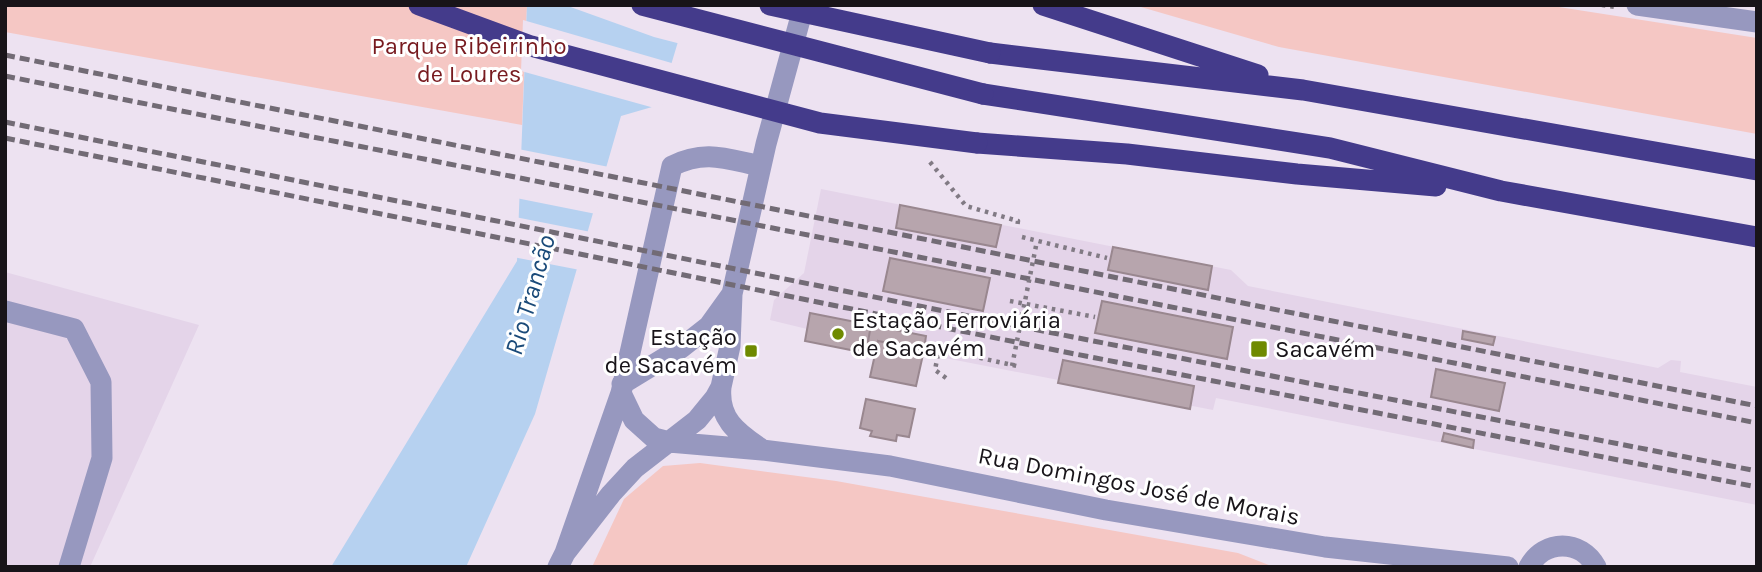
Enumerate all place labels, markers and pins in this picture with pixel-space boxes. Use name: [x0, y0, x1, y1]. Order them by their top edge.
place label: Estação Ferroviária de Sacavém: [852, 306, 1061, 362]
place label: Estação de Sacavém: [605, 323, 737, 379]
marker: Estação Ferroviária de Sacavém: [830, 326, 846, 342]
place label: Sacavém: [1275, 335, 1375, 363]
marker: Sacavém: [1249, 339, 1269, 359]
marker: Estação de Sacavém: [743, 343, 759, 359]

